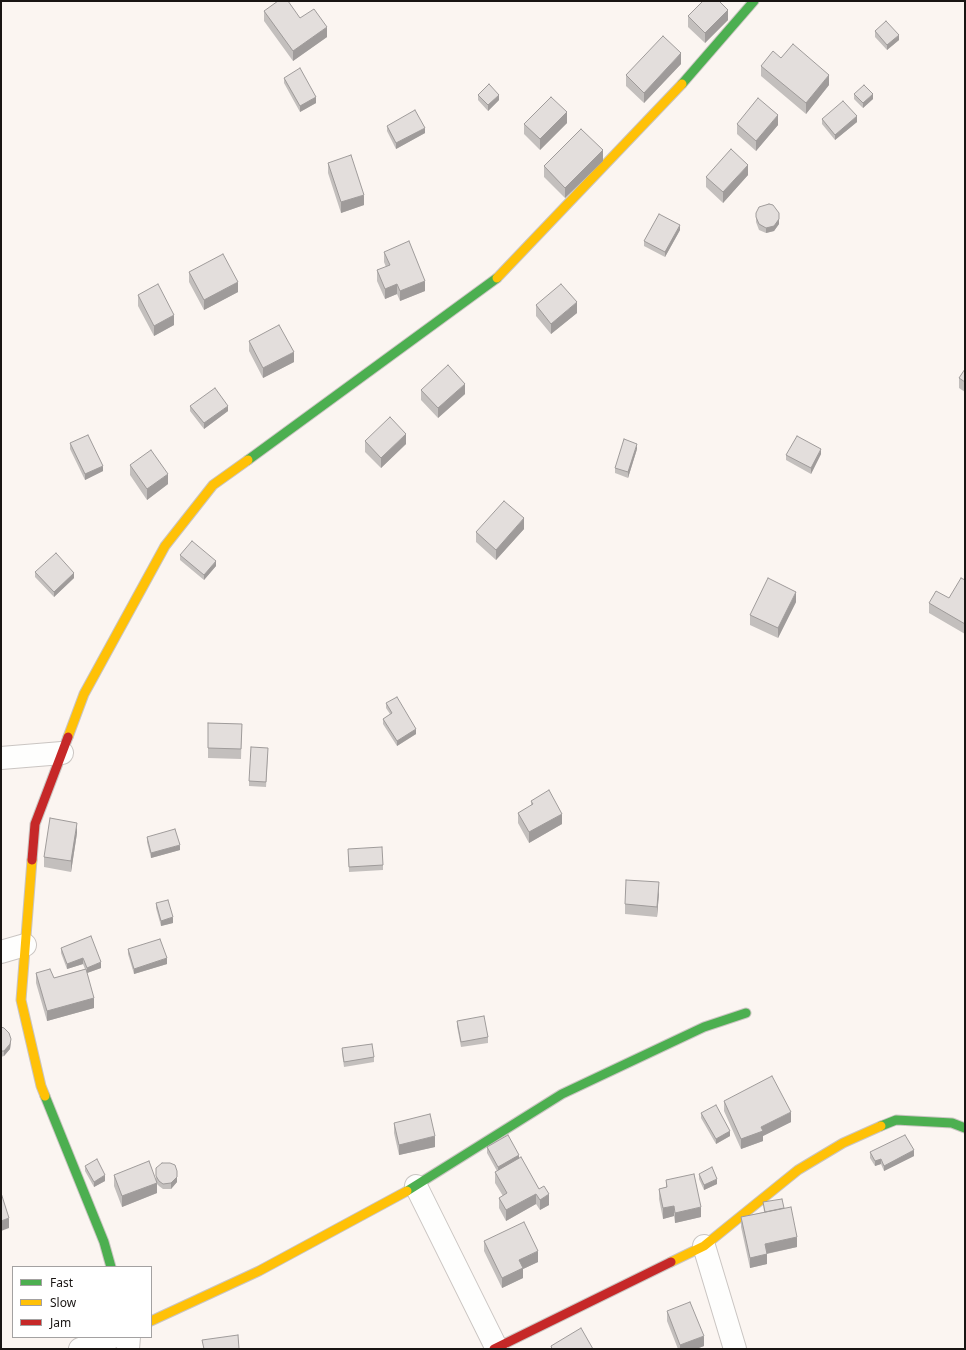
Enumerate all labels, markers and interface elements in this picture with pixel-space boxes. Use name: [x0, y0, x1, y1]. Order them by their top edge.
legend: [12, 1266, 152, 1338]
text: Fast: [50, 1274, 73, 1291]
text: Slow: [50, 1294, 76, 1311]
text: Jam: [50, 1314, 71, 1331]

